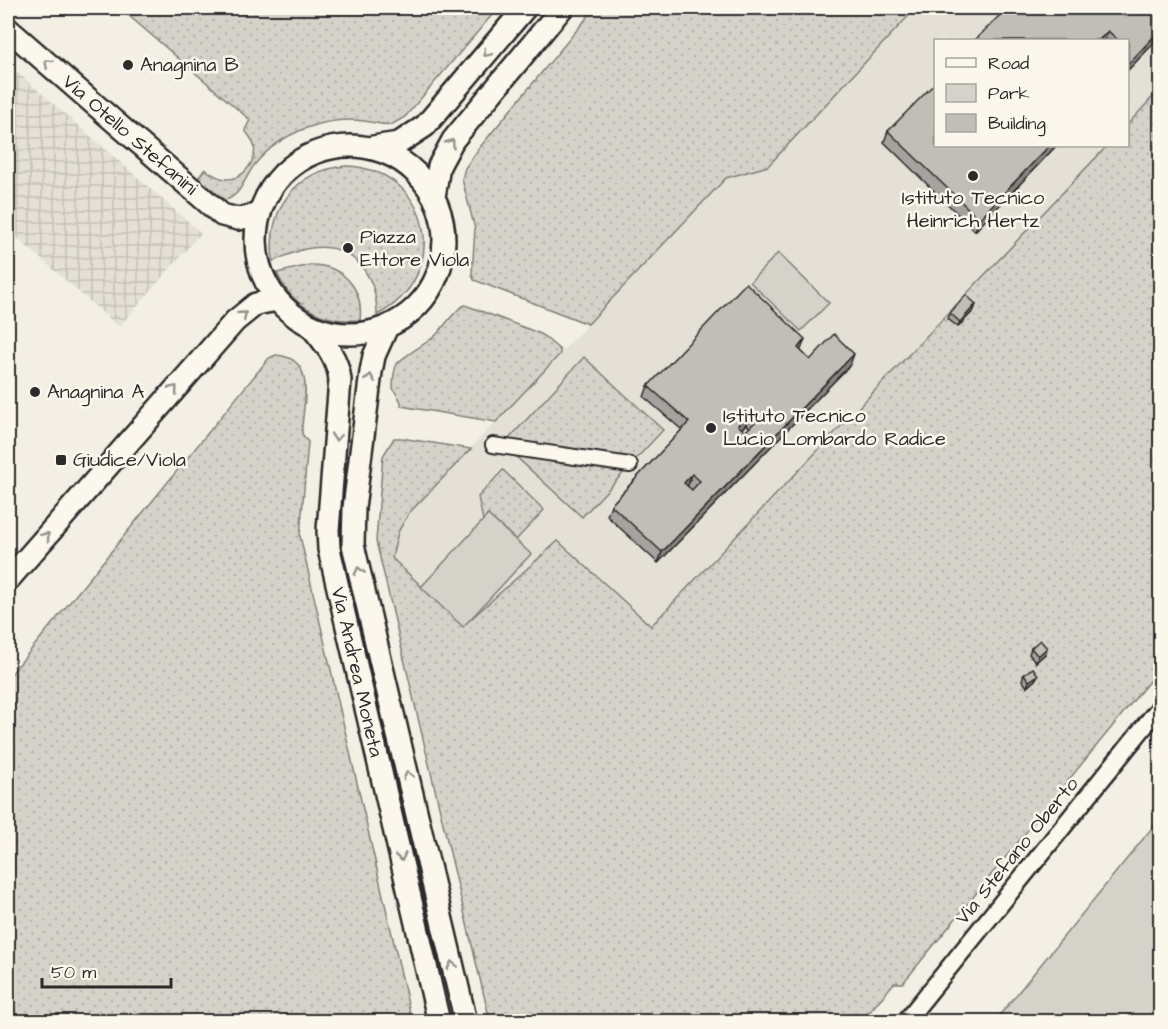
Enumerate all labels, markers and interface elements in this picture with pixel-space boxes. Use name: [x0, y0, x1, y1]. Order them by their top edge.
legend: [934, 39, 1129, 147]
one-way arrow: [483, 46, 494, 57]
place label: Anagnina B: [140, 51, 239, 80]
text: Road: [988, 51, 1029, 76]
marker: Anagnina B: [121, 58, 135, 72]
one-way arrow: [44, 60, 55, 71]
street label: Via Otello Stefanini: [56, 68, 204, 202]
text: Park: [988, 81, 1030, 106]
text: Building: [988, 111, 1046, 137]
one-way arrow: [444, 138, 455, 149]
marker: Istituto Tecnico Heinrich Hertz: [966, 169, 980, 183]
place label: Istituto Tecnico Heinrich Hertz: [902, 184, 1044, 235]
place label: Piazza Ettore Viola: [360, 223, 469, 274]
marker: Piazza Ettore Viola: [341, 241, 355, 255]
one-way arrow: [236, 311, 247, 322]
one-way arrow: [363, 373, 376, 383]
place label: Anagnina A: [47, 378, 145, 407]
marker: Anagnina A: [28, 385, 42, 399]
one-way arrow: [167, 385, 178, 396]
place label: Istituto Tecnico Lucio Lombardo Radice: [723, 402, 946, 453]
marker: Istituto Tecnico Lucio Lombardo Radice: [704, 421, 718, 435]
one-way arrow: [330, 432, 343, 441]
place label: Giudice/Viola: [73, 446, 186, 474]
marker: Giudice/Viola: [54, 453, 68, 467]
one-way arrow: [39, 532, 50, 543]
one-way arrow: [354, 566, 367, 576]
street label: Via Andrea Moneta: [324, 584, 390, 760]
one-way arrow: [402, 770, 415, 780]
street label: Via Stefano Oberto: [949, 771, 1085, 931]
one-way arrow: [393, 852, 406, 862]
scale bar: [42, 951, 171, 989]
text: 50 m: [51, 960, 96, 985]
one-way arrow: [447, 960, 460, 970]

